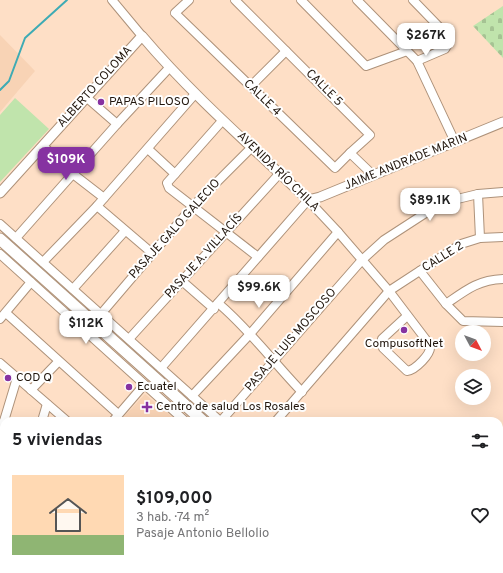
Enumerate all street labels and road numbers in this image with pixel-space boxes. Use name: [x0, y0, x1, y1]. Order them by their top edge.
street label: ALBERTO COLOMA: [54, 43, 136, 131]
street label: CALLE 5: [302, 66, 346, 110]
street label: CALLE 4: [240, 76, 284, 120]
street label: AVENIDA RÍO CHILA: [233, 128, 323, 216]
street label: JAIME ANDRADE MARIN: [342, 130, 470, 194]
street label: PASAJE GALO GALECIO: [126, 176, 224, 282]
street label: PASAJE A. VILLACÍS: [162, 210, 246, 302]
street label: CALLE 2: [419, 238, 467, 276]
street label: PASAJE LUIS MOSCOSO: [242, 285, 340, 395]

